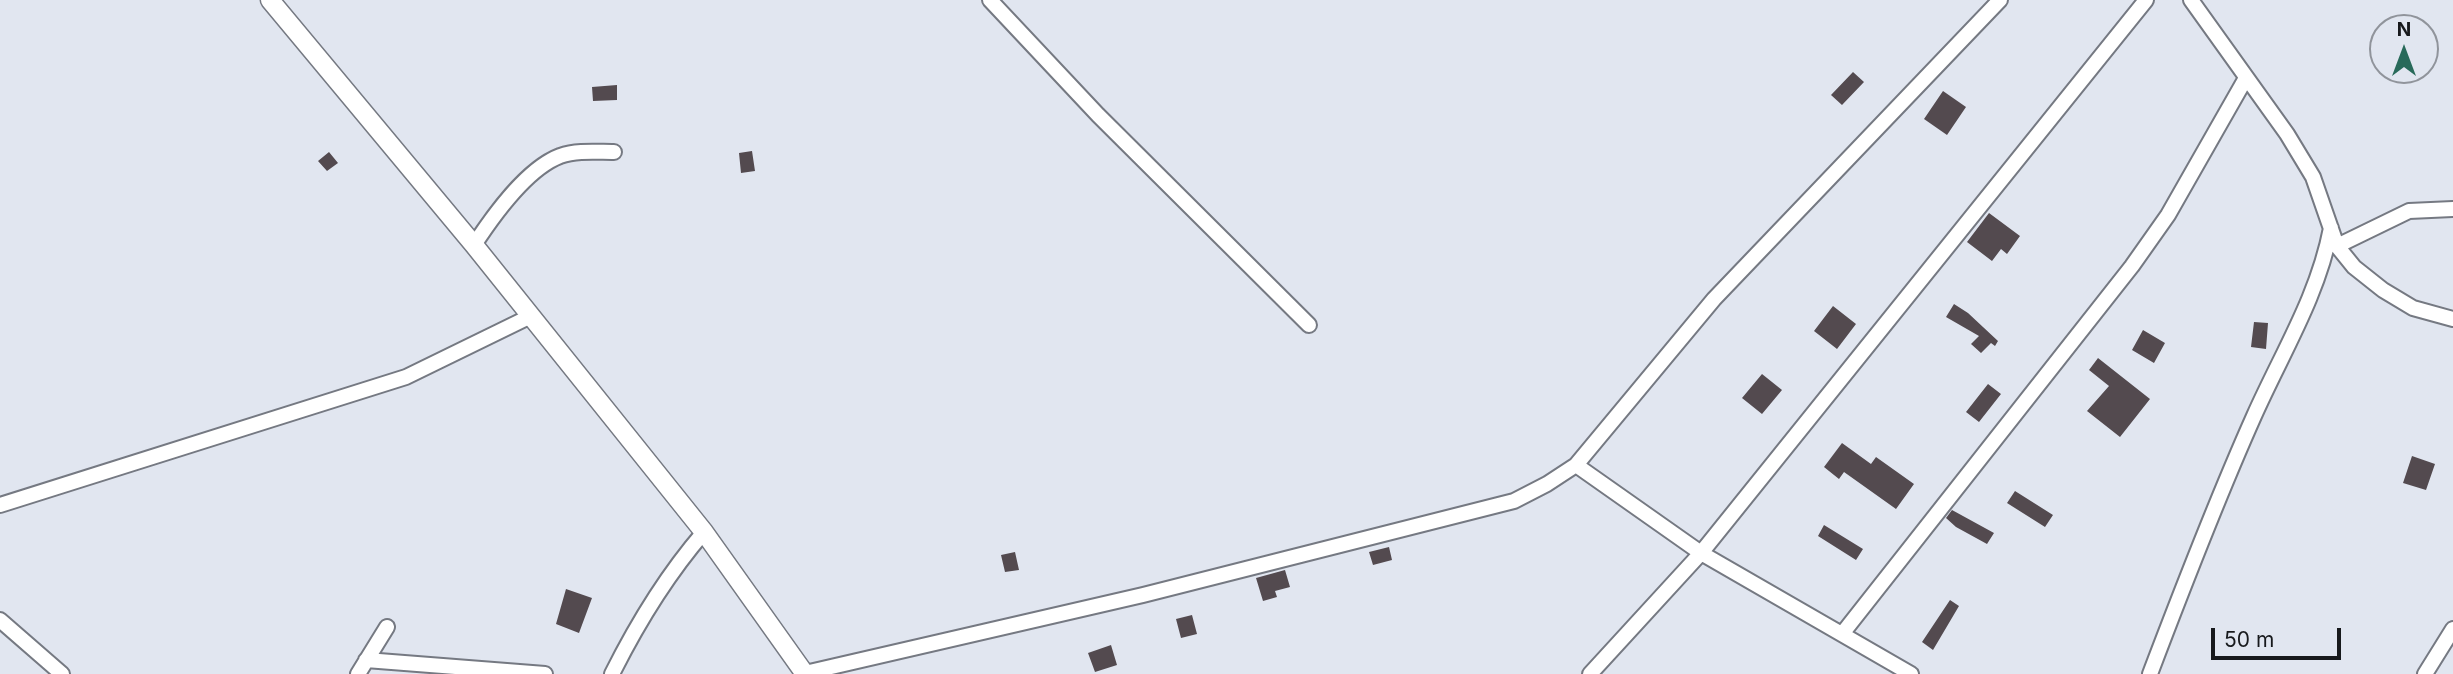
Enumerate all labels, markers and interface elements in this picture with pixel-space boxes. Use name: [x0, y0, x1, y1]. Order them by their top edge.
north arrow: [2369, 14, 2439, 84]
text: N: [2397, 18, 2411, 41]
scale bar: [2215, 614, 2344, 658]
text: 50 m: [2224, 627, 2274, 652]

